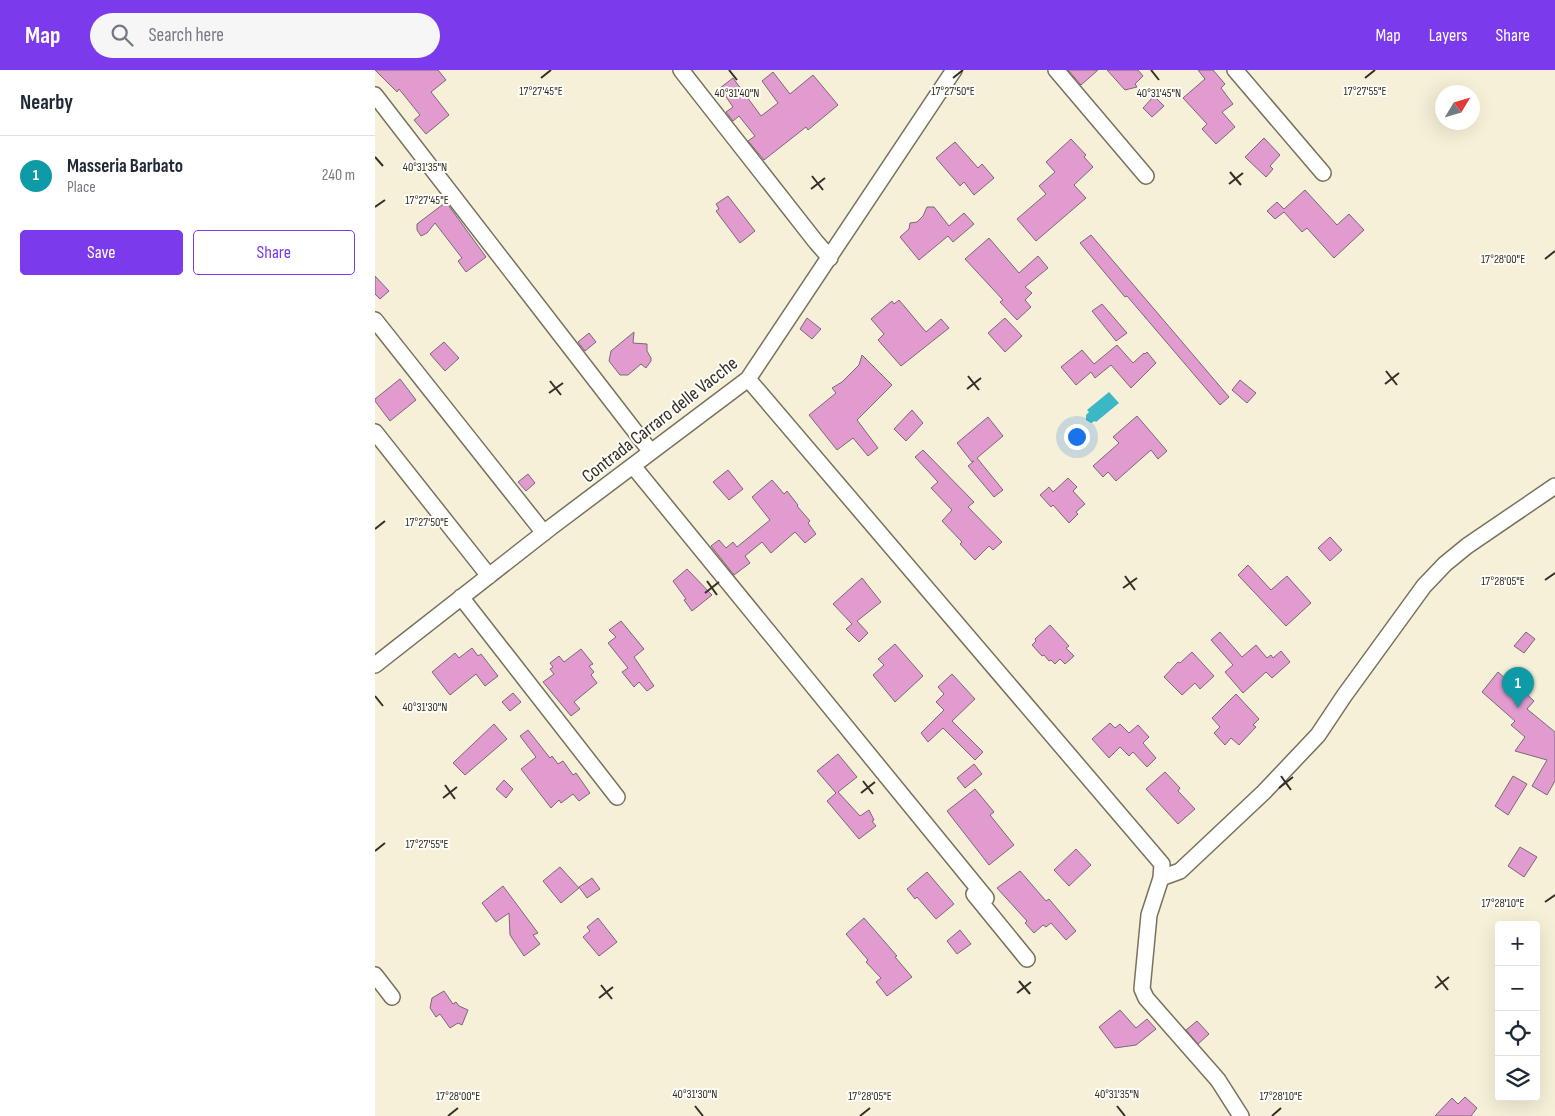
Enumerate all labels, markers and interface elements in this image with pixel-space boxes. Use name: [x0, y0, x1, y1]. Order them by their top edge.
search box: [90, 13, 440, 58]
text: Map: [25, 21, 60, 50]
icon: search: [108, 21, 136, 49]
text: Search here: [148, 24, 224, 47]
text: Map: [1376, 25, 1401, 46]
text: Layers: [1429, 25, 1468, 46]
text: Share: [1496, 25, 1530, 46]
text: 17°27'45"E: [519, 84, 563, 99]
text: 17°27'50"E: [931, 84, 975, 99]
text: 17°27'55"E: [1343, 84, 1387, 99]
north arrow: [1435, 85, 1480, 130]
text: 40°31'40"N: [715, 86, 759, 101]
text: 40°31'45"N: [1137, 86, 1181, 101]
text: Nearby: [20, 90, 73, 115]
text: Masseria Barbato: [67, 155, 183, 178]
text: 40°31'35"N: [403, 160, 447, 175]
text: 1: [33, 166, 39, 185]
text: 240 m: [322, 166, 355, 185]
text: Place: [67, 178, 96, 197]
text: 17°27'45"E: [405, 193, 449, 208]
button: Save: [20, 230, 183, 275]
button: Share: [193, 230, 355, 275]
text: 17°28'00"E: [1481, 252, 1525, 267]
street label: Contrada Carraro delle Vacche: [577, 352, 742, 488]
your location: [1064, 424, 1090, 450]
text: 17°27'50"E: [405, 515, 449, 530]
text: 17°28'05"E: [1481, 574, 1525, 589]
pin: 1: [1502, 667, 1534, 708]
text: 40°31'30"N: [403, 700, 447, 715]
text: 17°27'55"E: [405, 837, 449, 852]
text: 17°28'10"E: [1482, 896, 1525, 911]
map controls: [1495, 921, 1540, 1101]
button: +: [1495, 921, 1540, 966]
button: −: [1495, 966, 1540, 1011]
button: locate: [1495, 1011, 1540, 1056]
button: layers: [1495, 1056, 1540, 1101]
text: 40°31'30"N: [673, 1087, 717, 1102]
text: 40°31'35"N: [1095, 1087, 1139, 1102]
text: 17°28'00"E: [436, 1089, 480, 1104]
text: 17°28'05"E: [848, 1089, 892, 1104]
text: 17°28'10"E: [1260, 1089, 1303, 1104]

